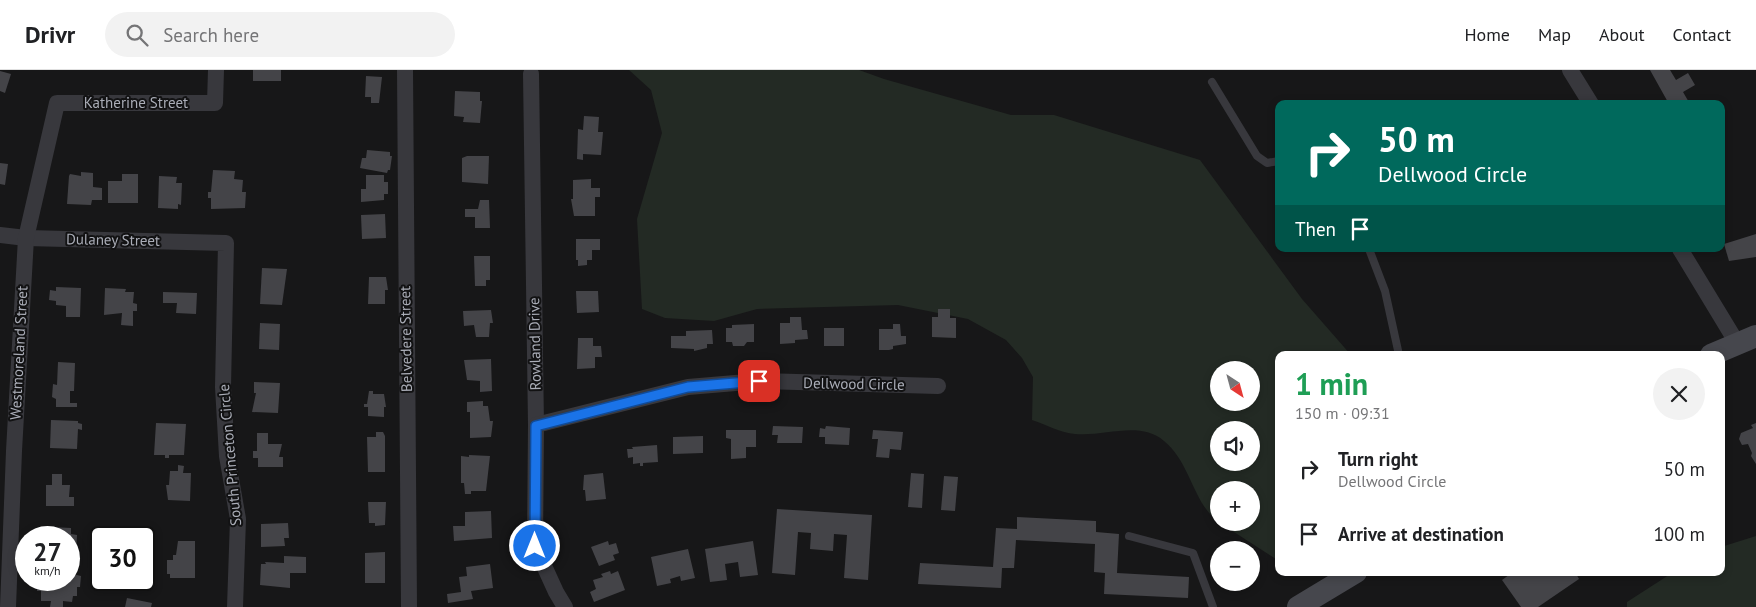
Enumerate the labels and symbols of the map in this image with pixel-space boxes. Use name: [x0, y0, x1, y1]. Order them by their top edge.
street label: Katherine Street: [84, 93, 188, 112]
street label: Dulaney Street: [66, 229, 160, 250]
street label: Westmoreland Street: [6, 285, 31, 420]
street label: Belvedere Street: [395, 286, 416, 392]
street label: Rowland Drive: [524, 297, 545, 391]
pin: [738, 360, 780, 402]
north arrow: [1210, 361, 1260, 411]
street label: Dellwood Circle: [803, 373, 905, 394]
street label: South Princeton Circle: [214, 383, 245, 527]
position arrow: [508, 519, 560, 571]
speed limit sign: 30: [90, 526, 155, 591]

